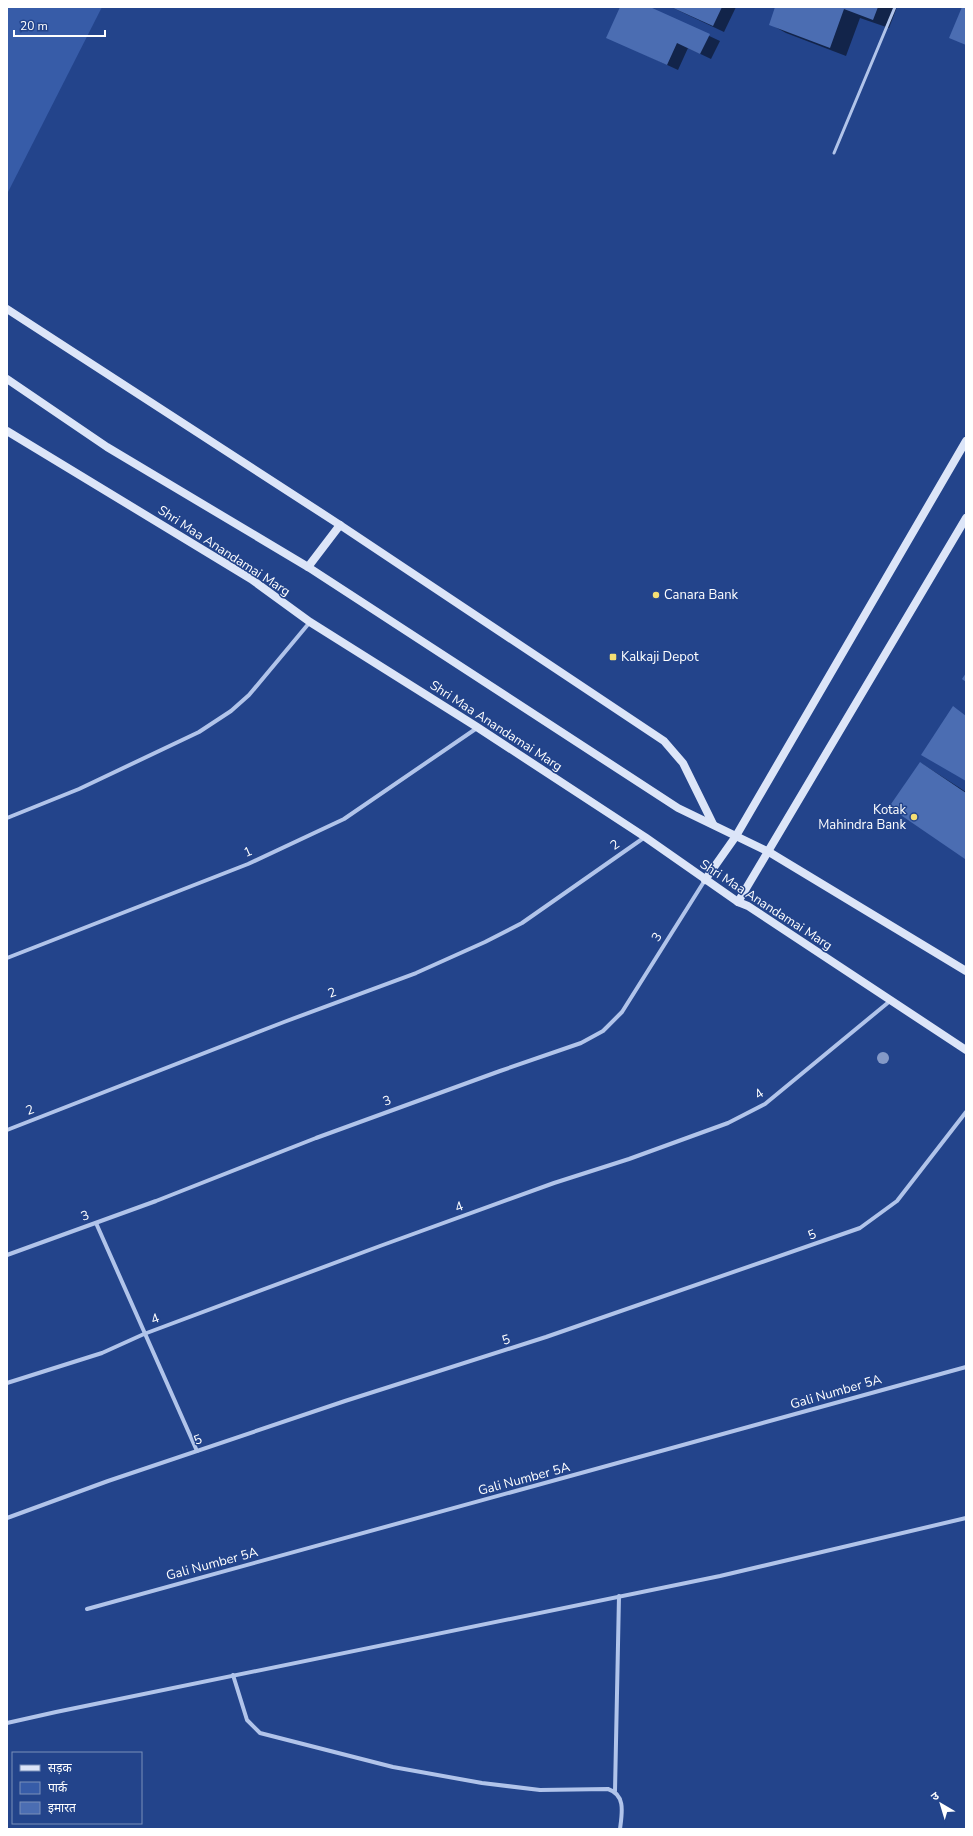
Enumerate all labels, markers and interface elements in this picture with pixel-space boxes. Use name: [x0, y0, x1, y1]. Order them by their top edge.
scale bar: [14, 12, 105, 38]
text: 20 m: [20, 18, 48, 34]
street label: Shri Maa Anandamai Marg: [154, 501, 294, 601]
place label: Canara Bank: [664, 586, 739, 604]
marker: Canara Bank: [651, 590, 661, 600]
place label: Kalkaji Depot: [621, 648, 699, 666]
marker: Kalkaji Depot: [608, 652, 618, 662]
street label: Shri Maa Anandamai Marg: [426, 676, 566, 776]
place label: Kotak Mahindra Bank: [818, 801, 906, 834]
marker: Kotak Mahindra Bank: [909, 812, 919, 822]
street label: 2: [607, 835, 623, 855]
street label: 1: [241, 842, 255, 862]
street label: Shri Maa Anandamai Marg: [696, 855, 836, 955]
street label: 3: [647, 929, 667, 945]
street label: 2: [325, 983, 339, 1003]
street label: 4: [751, 1084, 767, 1104]
street label: 3: [380, 1091, 394, 1111]
street label: 2: [23, 1100, 37, 1120]
street label: 4: [452, 1197, 466, 1217]
street label: 3: [78, 1206, 92, 1226]
street label: 5: [805, 1225, 819, 1245]
street label: 4: [148, 1309, 162, 1329]
street label: 5: [500, 1330, 513, 1350]
street label: Gali Number 5A: [788, 1370, 884, 1414]
street label: 5: [191, 1430, 205, 1450]
street label: Gali Number 5A: [476, 1458, 572, 1500]
street label: Gali Number 5A: [164, 1543, 260, 1585]
legend: [12, 1752, 142, 1824]
text: सड़क: [48, 1760, 73, 1776]
text: पार्क: [48, 1780, 68, 1796]
north arrow: [921, 1784, 961, 1824]
text: उ: [928, 1788, 943, 1804]
text: इमारत: [48, 1800, 77, 1816]

